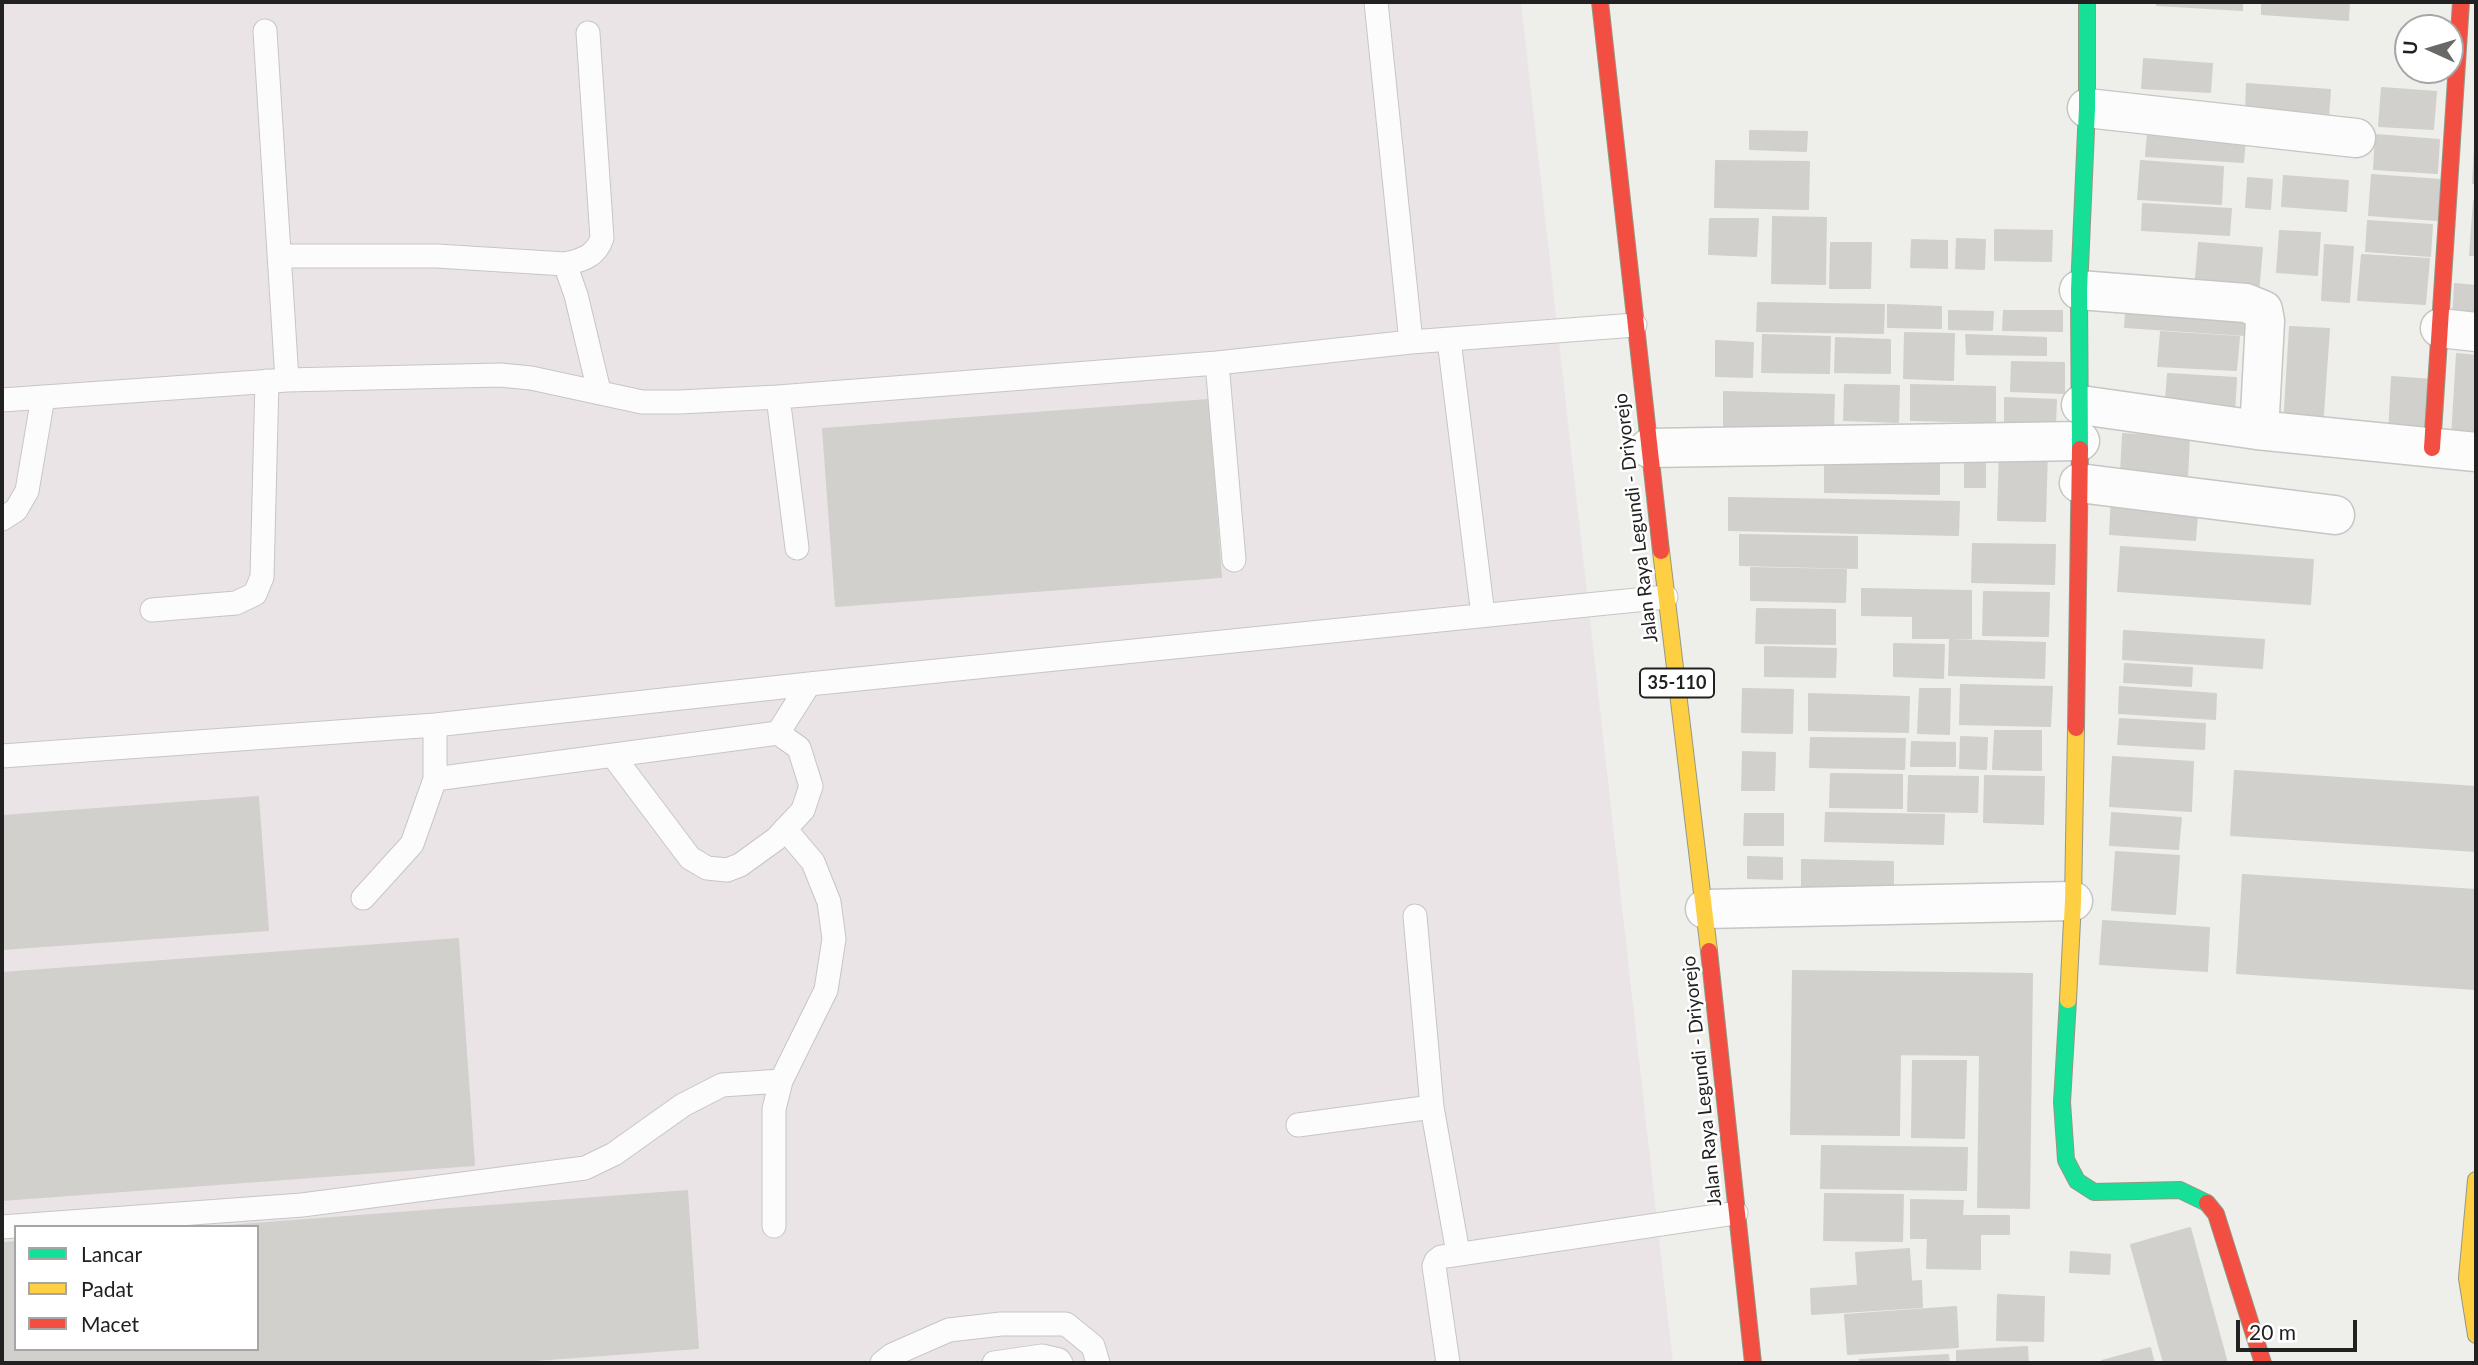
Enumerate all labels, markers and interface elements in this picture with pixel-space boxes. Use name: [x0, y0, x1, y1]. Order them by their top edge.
north arrow: [2394, 14, 2464, 84]
text: U: [2398, 40, 2422, 55]
street label: Jalan Raya Legundi - Driyorejo: [1609, 392, 1663, 644]
road number: 35-110: [1640, 668, 1714, 698]
street label: Jalan Raya Legundi - Driyorejo: [1678, 955, 1726, 1207]
legend: [14, 1225, 259, 1351]
text: Lancar: [81, 1241, 142, 1266]
text: Padat: [81, 1276, 133, 1301]
scale bar: [2240, 1306, 2361, 1350]
text: Macet: [81, 1311, 139, 1336]
text: 20 m: [2249, 1319, 2296, 1344]

